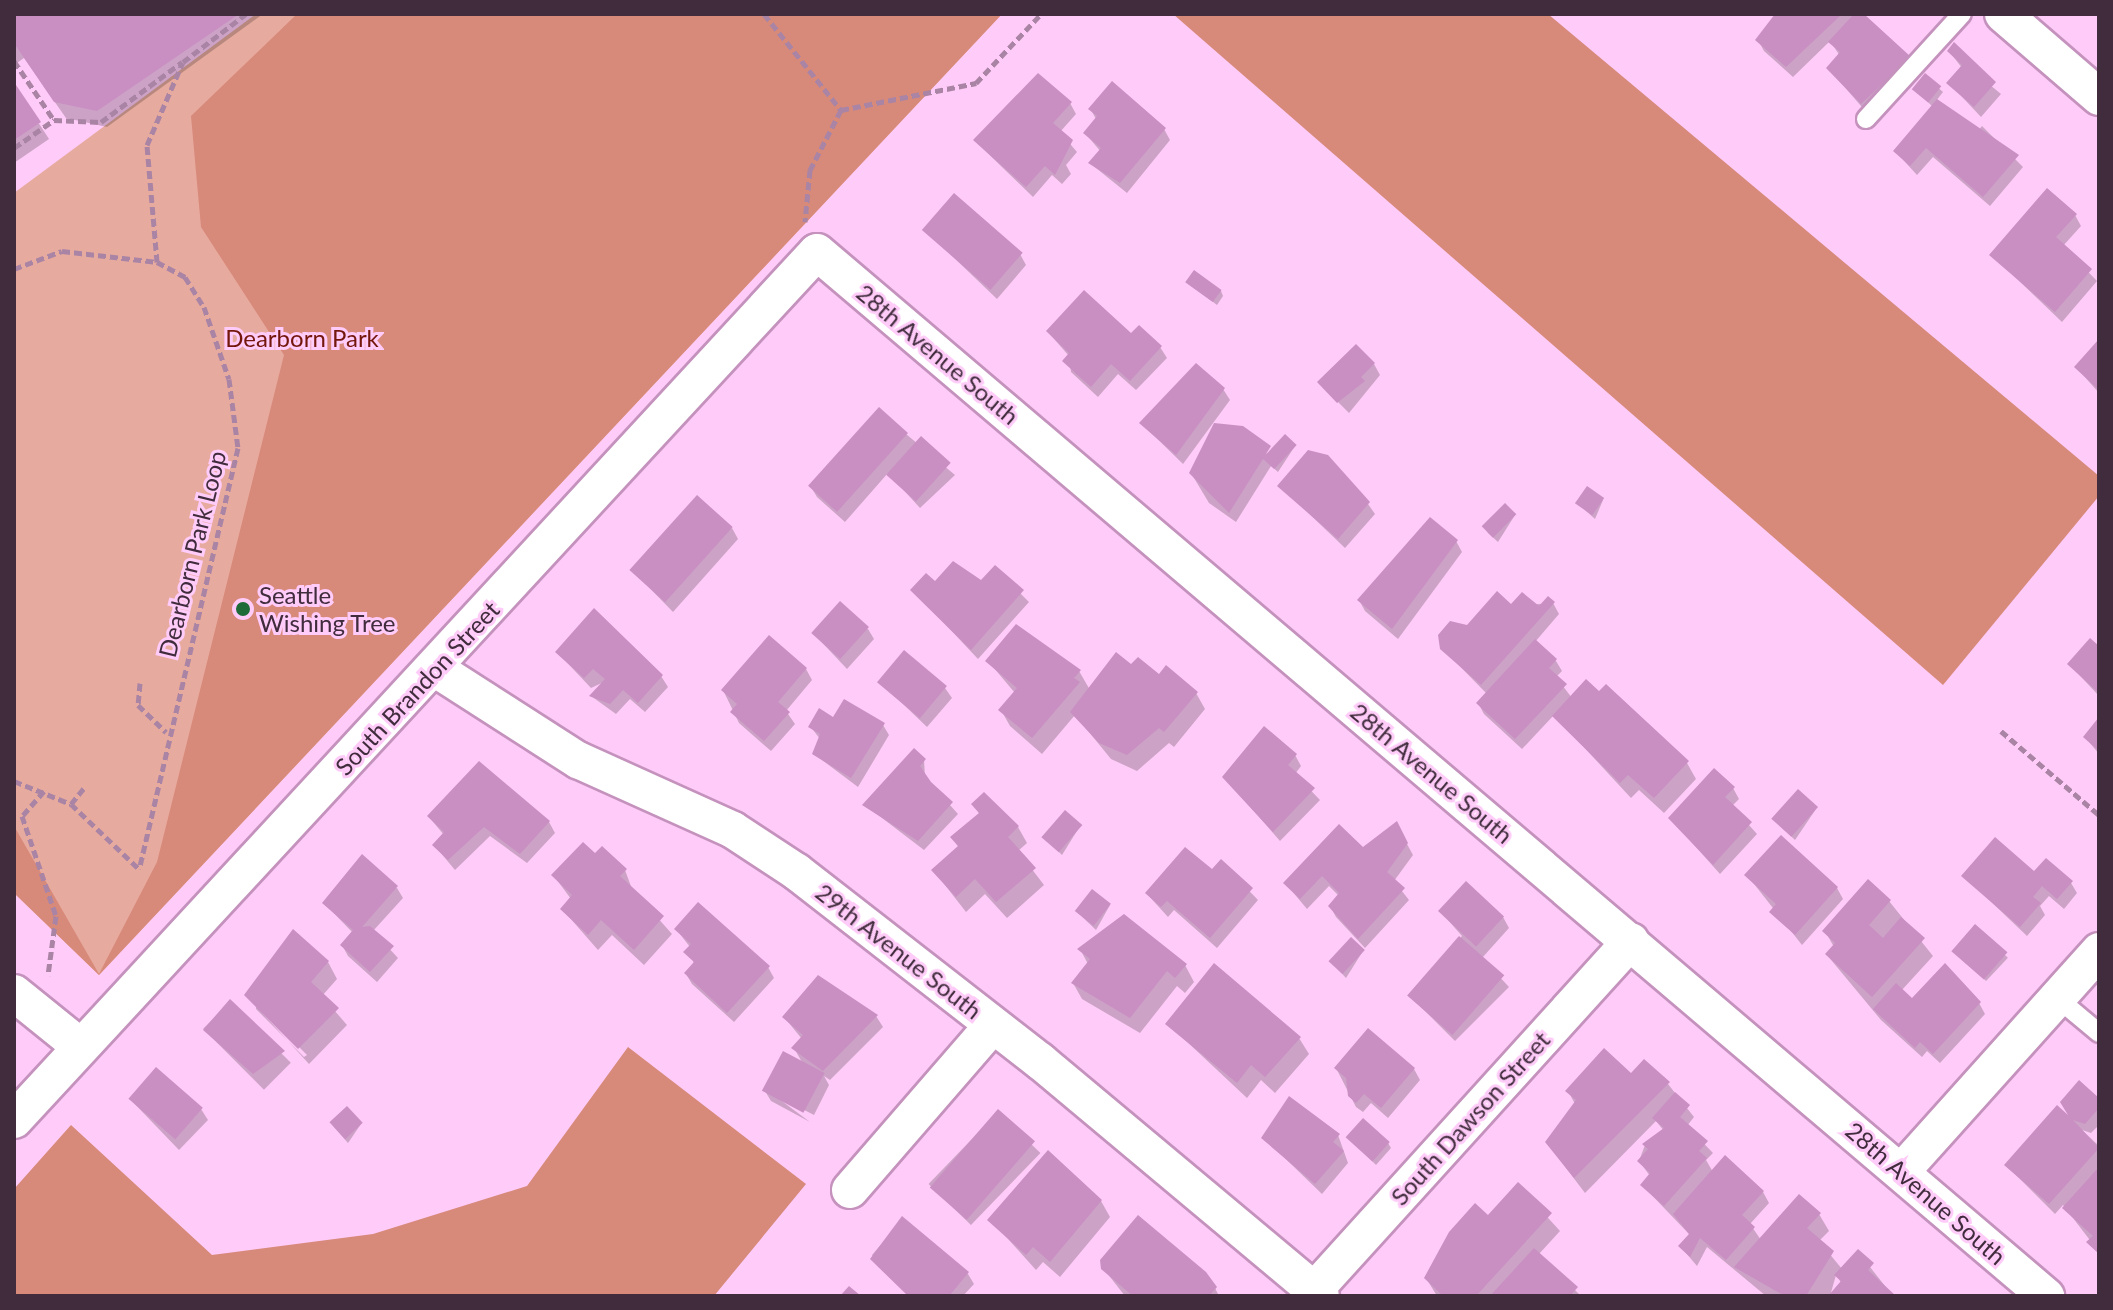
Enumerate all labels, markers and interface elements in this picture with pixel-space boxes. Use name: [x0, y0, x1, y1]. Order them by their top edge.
street label: 28th Avenue South: [851, 278, 1025, 430]
park label: Dearborn Park: [225, 324, 379, 352]
street label: Dearborn Park Loop: [152, 448, 232, 660]
place label: Seattle Wishing Tree: [259, 581, 396, 637]
street label: South Brandon Street: [329, 595, 505, 781]
marker: Seattle Wishing Tree: [234, 600, 252, 618]
street label: 28th Avenue South: [1345, 697, 1519, 849]
street label: 29th Avenue South: [810, 877, 988, 1025]
street label: South Dawson Street: [1385, 1025, 1555, 1211]
street label: 28th Avenue South: [1840, 1115, 2012, 1271]

